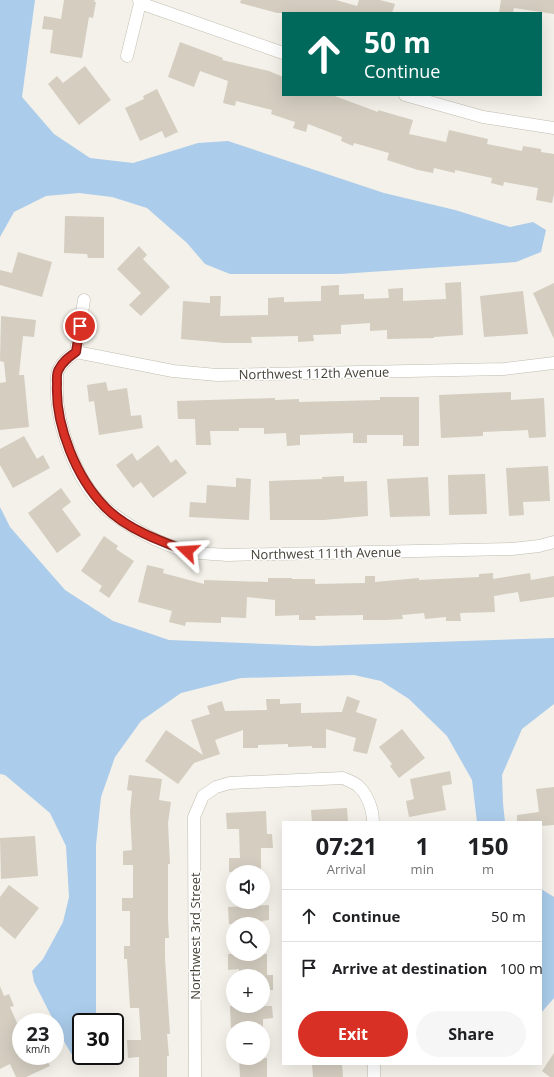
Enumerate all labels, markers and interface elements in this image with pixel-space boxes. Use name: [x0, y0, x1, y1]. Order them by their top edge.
text: 50 m: [364, 23, 431, 61]
icon: ahead: [298, 28, 350, 80]
text: Continue: [364, 59, 440, 83]
pin: [63, 309, 97, 343]
icon: arrive: [69, 315, 91, 337]
street label: Northwest 112th Avenue: [239, 363, 389, 383]
position arrow: [166, 530, 208, 572]
street label: Northwest 111th Avenue: [251, 543, 401, 563]
text: 07:21: [315, 829, 377, 862]
text: 1: [415, 829, 429, 862]
text: 150: [467, 829, 509, 862]
text: Arrival: [327, 860, 366, 878]
text: min: [411, 860, 434, 878]
text: m: [482, 860, 494, 878]
map controls: [226, 865, 270, 1065]
button: sound: [226, 865, 270, 909]
street label: Northwest 3rd Street: [186, 872, 204, 1000]
icon: ahead: [298, 905, 320, 927]
text: Continue: [332, 906, 400, 926]
text: 50 m: [491, 906, 526, 926]
button: search: [226, 917, 270, 961]
icon: arrive: [298, 957, 320, 979]
text: Arrive at destination: [332, 958, 487, 978]
text: 100 m: [499, 958, 543, 978]
button: +: [226, 969, 270, 1013]
button: Exit: [298, 1011, 408, 1057]
button: Share: [416, 1011, 526, 1057]
speed limit sign: 30: [72, 1013, 124, 1065]
text: 23: [27, 1020, 49, 1047]
button: −: [226, 1021, 270, 1065]
text: km/h: [26, 1042, 50, 1056]

